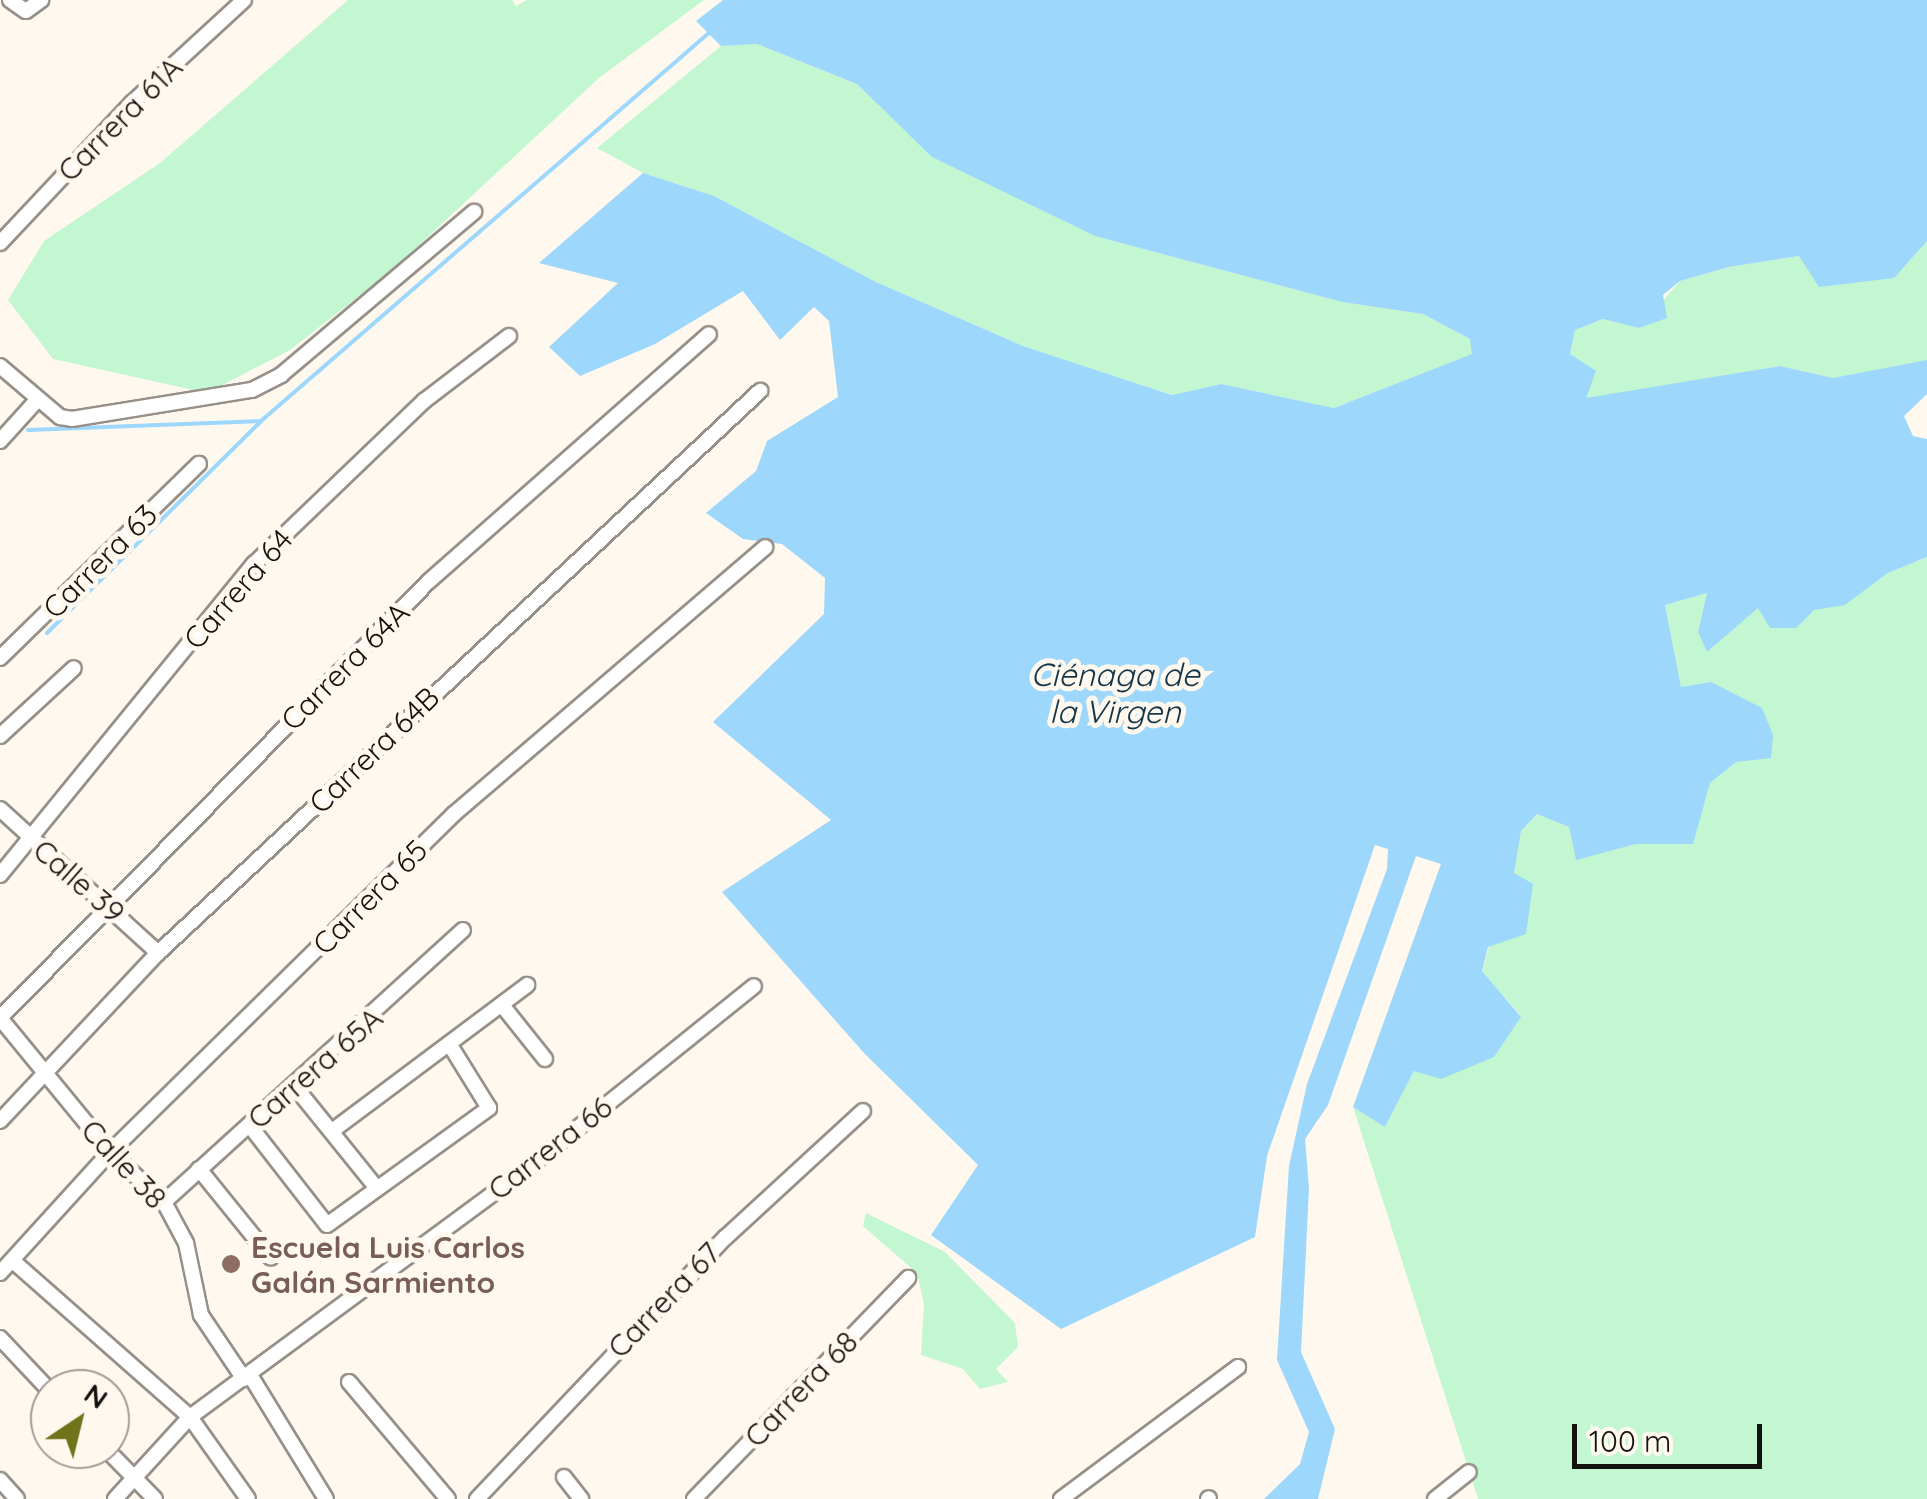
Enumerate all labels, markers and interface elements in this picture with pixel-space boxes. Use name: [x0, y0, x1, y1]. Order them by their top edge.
street label: Carrera 61A: [50, 49, 190, 189]
street label: Carrera 63: [35, 496, 165, 626]
street label: Carrera 64: [176, 522, 300, 656]
street label: Carrera 64A: [273, 594, 417, 738]
water label: Ciénaga de la Virgen: [1030, 656, 1200, 731]
street label: Carrera 64B: [302, 679, 446, 821]
street label: Calle 39: [26, 832, 132, 930]
street label: Carrera 65: [305, 832, 435, 962]
street label: Carrera 65A: [240, 1000, 390, 1136]
street label: Carrera 66: [481, 1089, 619, 1207]
street label: Calle 38: [74, 1112, 174, 1216]
place label: Escuela Luis Carlos Galán Sarmiento: [251, 1229, 525, 1300]
street label: Carrera 67: [600, 1235, 728, 1365]
marker: Escuela Luis Carlos Galán Sarmiento: [220, 1253, 242, 1275]
street label: Carrera 68: [737, 1324, 865, 1454]
north arrow: [30, 1369, 130, 1469]
text: N: [78, 1375, 115, 1416]
scale bar: [1577, 1404, 1767, 1466]
text: 100 m: [1589, 1422, 1671, 1460]

